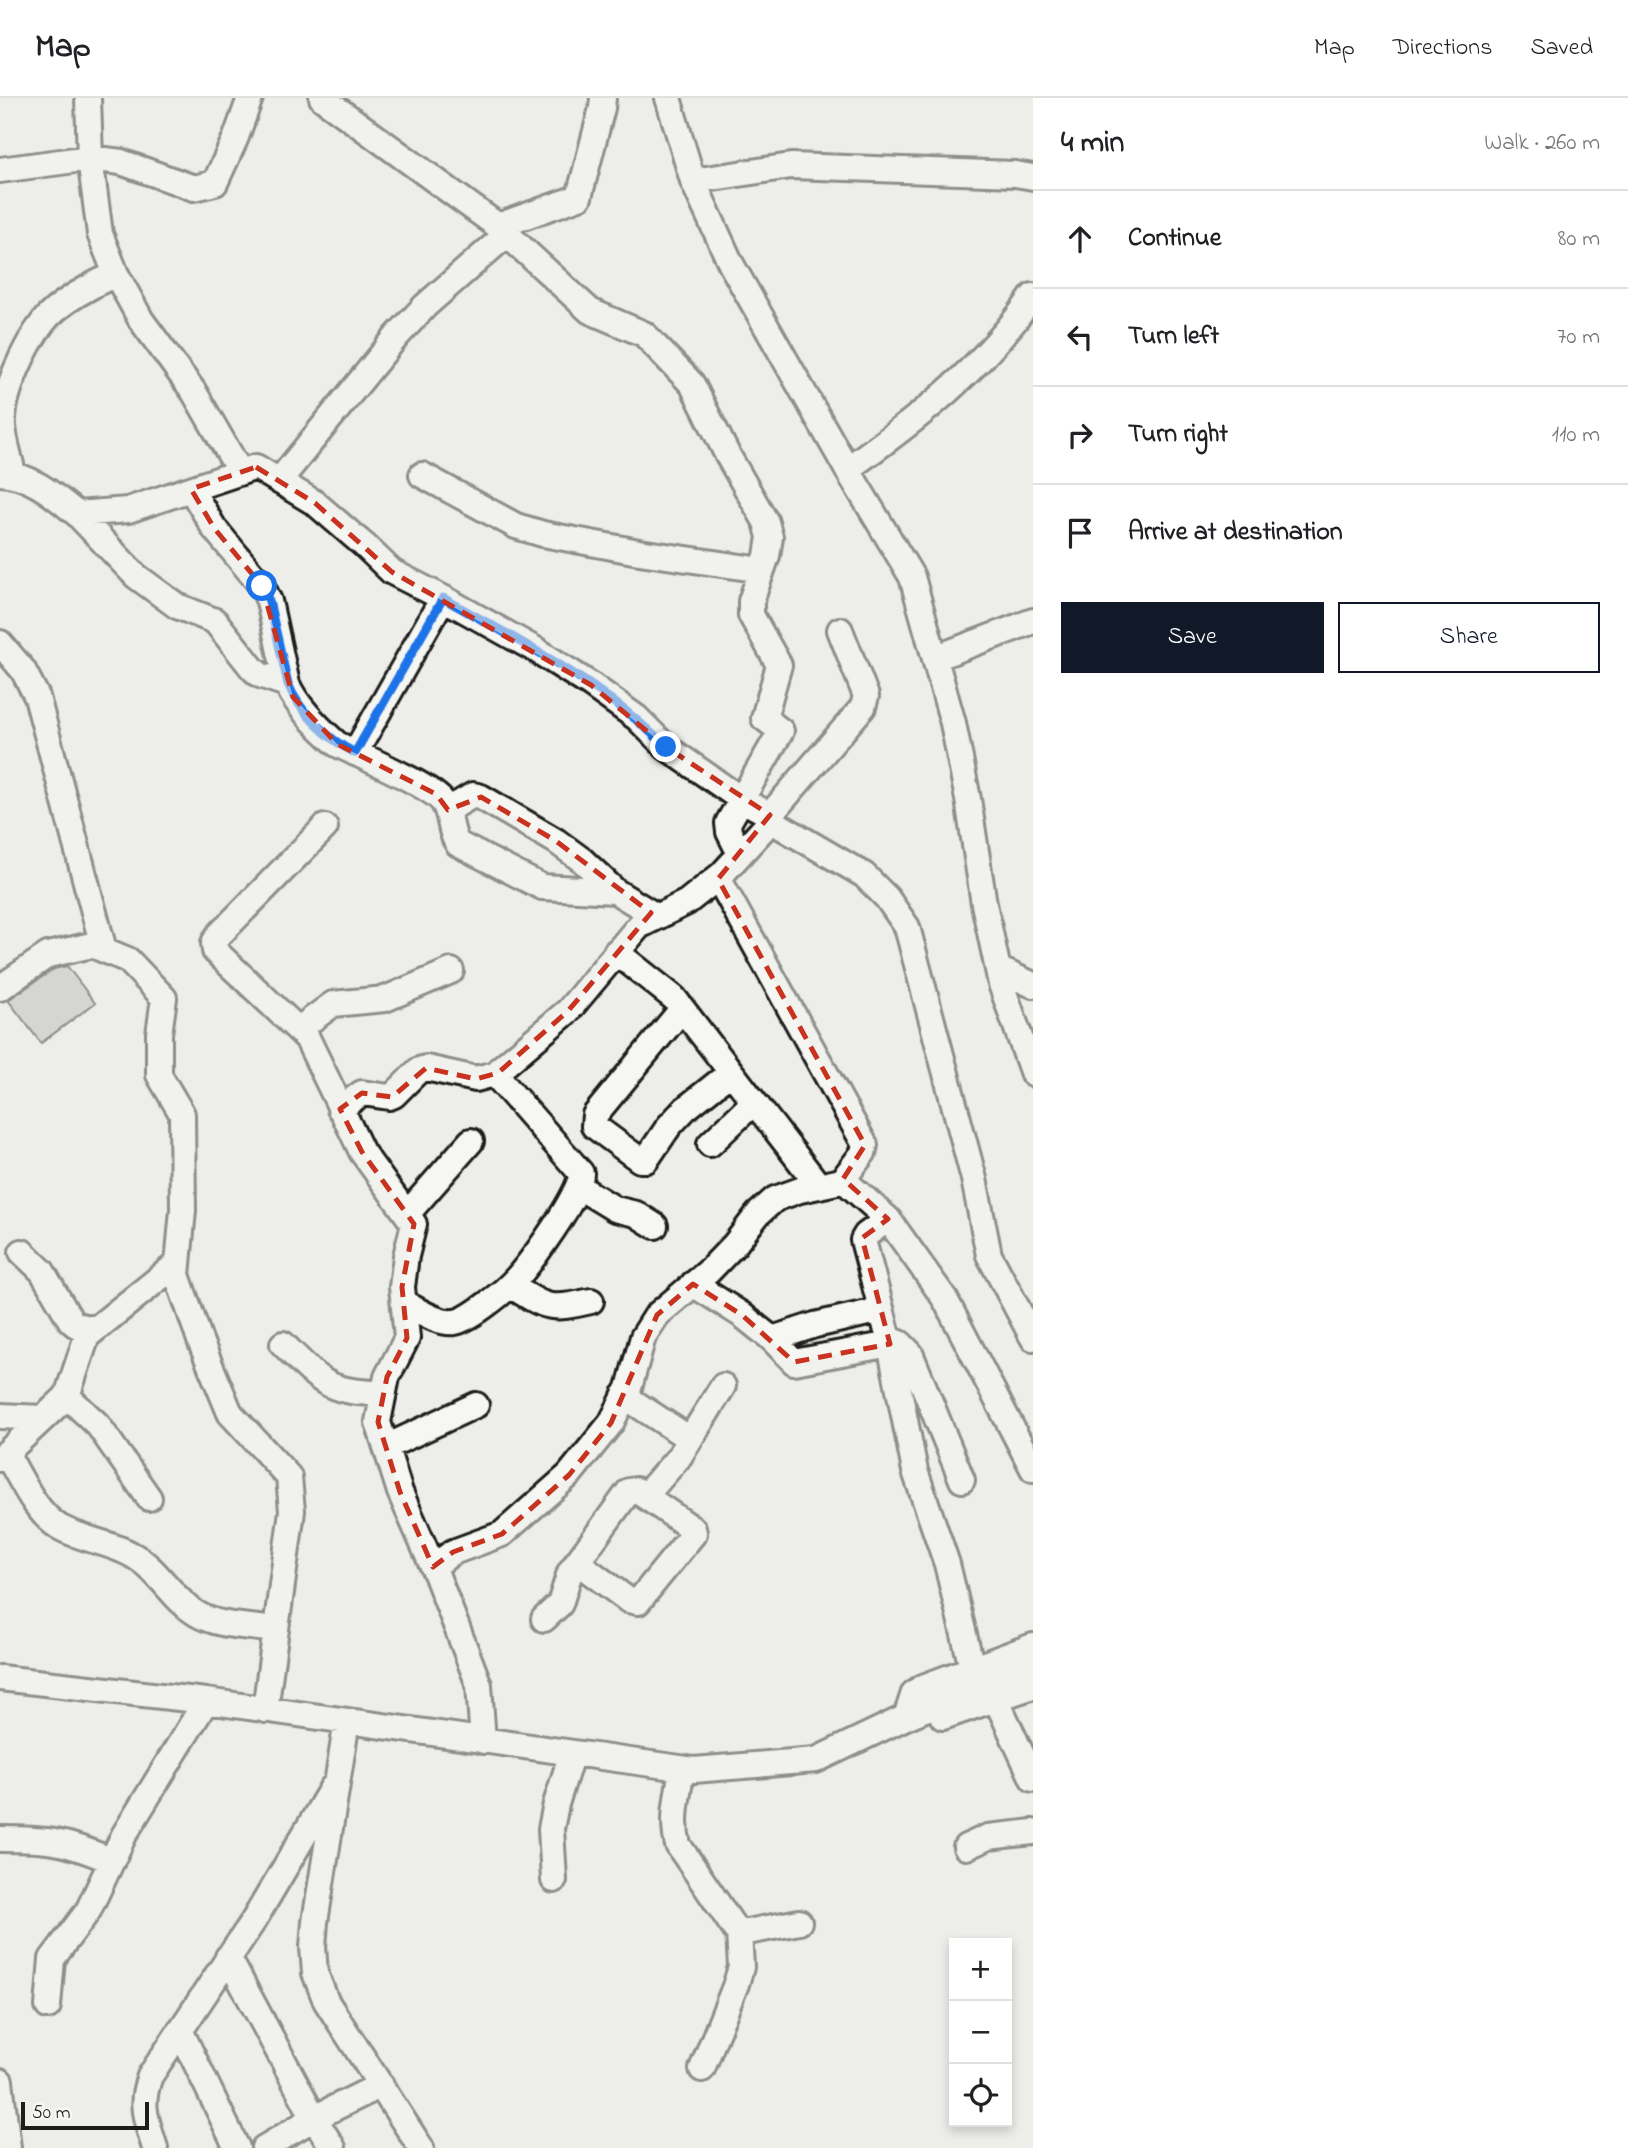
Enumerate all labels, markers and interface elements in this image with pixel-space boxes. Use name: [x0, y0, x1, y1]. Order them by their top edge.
text: Map: [35, 24, 91, 72]
text: Map: [1314, 31, 1355, 66]
text: Directions: [1393, 31, 1492, 66]
text: Saved: [1530, 31, 1593, 66]
text: 4 min: [1061, 122, 1124, 166]
text: Walk · 260 m: [1484, 127, 1600, 160]
icon: ahead: [1061, 220, 1099, 258]
text: Continue: [1128, 220, 1221, 258]
text: 80 m: [1558, 223, 1600, 256]
icon: left: [1061, 318, 1099, 356]
text: Turn left: [1128, 318, 1219, 356]
text: 70 m: [1557, 321, 1600, 354]
icon: right: [1061, 416, 1099, 454]
text: Turn right: [1128, 416, 1228, 454]
text: 110 m: [1552, 419, 1600, 452]
icon: arrive: [1061, 514, 1099, 552]
text: Arrive at destination: [1128, 514, 1343, 552]
route start: [246, 570, 277, 601]
button: Save: [1061, 602, 1324, 673]
button: Share: [1338, 602, 1600, 673]
route end: [650, 731, 681, 762]
map controls: [949, 1938, 1012, 2127]
button: +: [949, 1938, 1012, 2001]
button: −: [949, 2001, 1012, 2064]
button: locate: [949, 2064, 1012, 2127]
scale bar: [21, 2099, 149, 2131]
text: 50 m: [32, 2100, 71, 2127]

